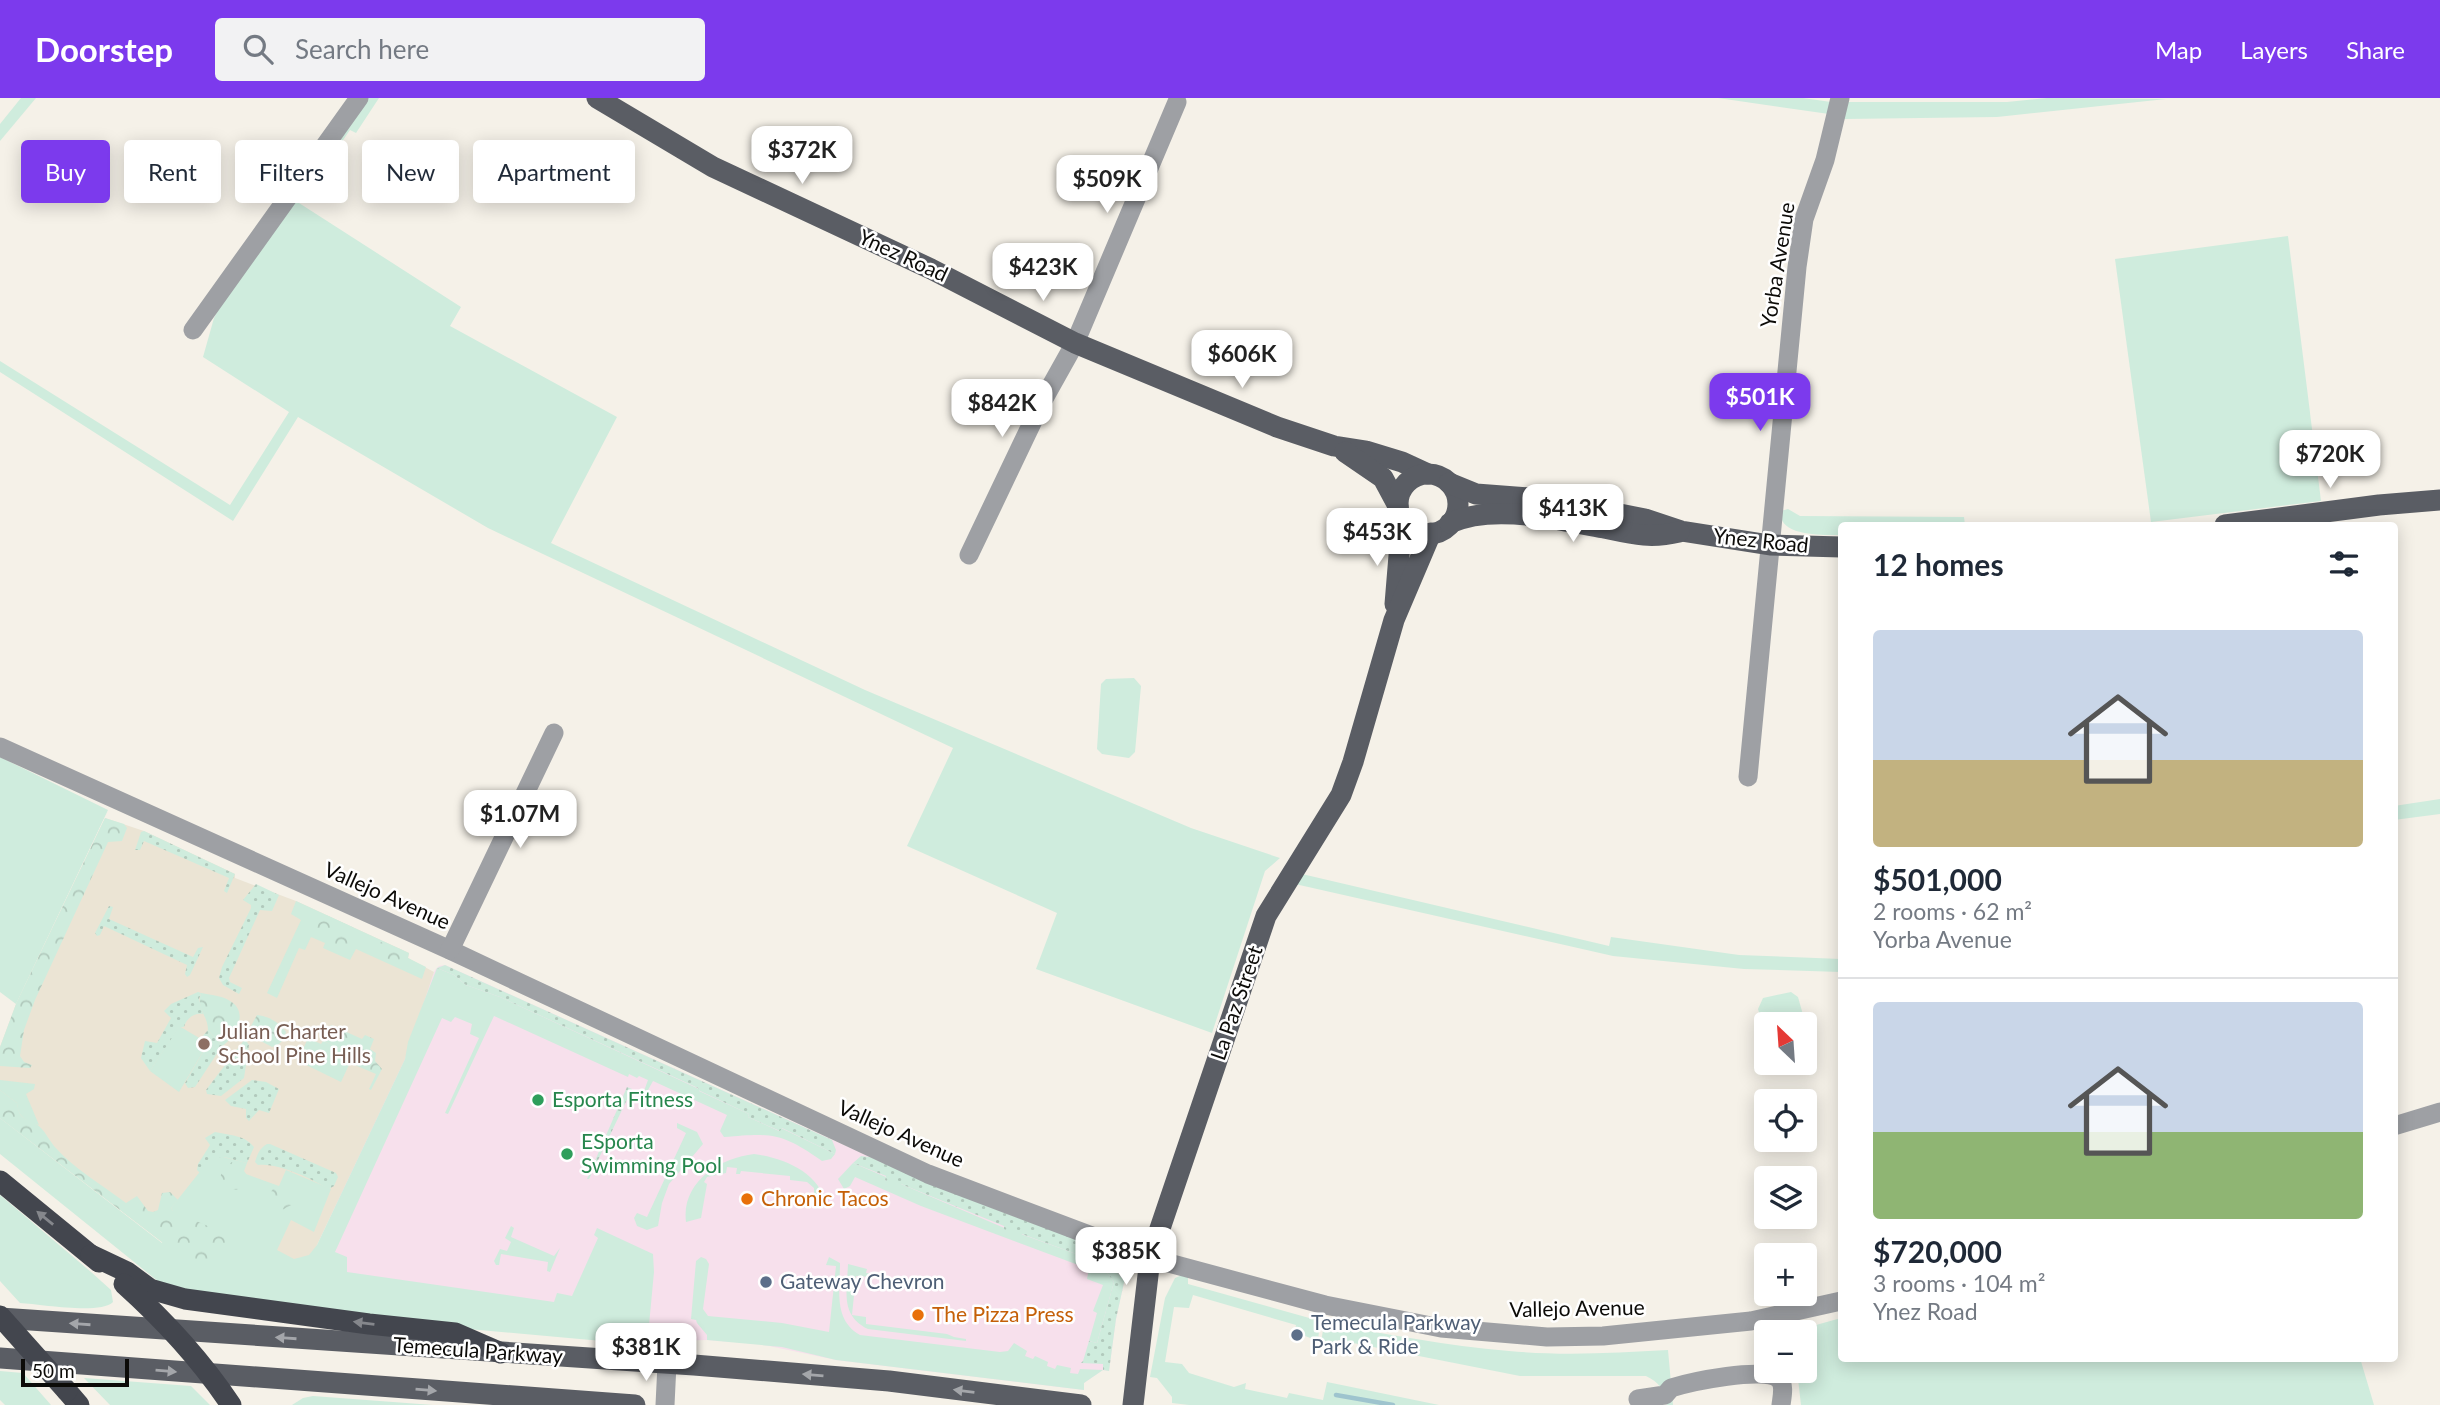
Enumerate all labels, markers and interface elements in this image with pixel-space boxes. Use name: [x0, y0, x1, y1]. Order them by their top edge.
search box: [215, 18, 705, 81]
text: Doorstep: [35, 29, 173, 69]
icon: search: [239, 30, 277, 68]
text: Search here: [295, 33, 429, 65]
text: Map: [2155, 35, 2202, 64]
text: Layers: [2240, 35, 2308, 64]
text: Share: [2346, 35, 2405, 64]
pin: $372K: [753, 126, 851, 186]
text: $372K: [767, 135, 837, 163]
chip: Buy: [21, 140, 110, 203]
chip: Rent: [124, 140, 221, 203]
chip: Filters: [235, 140, 348, 203]
chip: New: [362, 140, 459, 203]
chip: Apartment: [473, 140, 635, 203]
pin: $509K: [1058, 156, 1156, 215]
text: $509K: [1072, 164, 1142, 192]
street label: Yorba Avenue: [1754, 200, 1799, 329]
street label: Ynez Road: [855, 223, 952, 286]
pin: $423K: [994, 244, 1092, 303]
text: $423K: [1008, 252, 1078, 280]
pin: $606K: [1193, 330, 1291, 390]
text: $606K: [1207, 339, 1277, 367]
pin: $501K: [1711, 374, 1809, 433]
pin: $842K: [953, 380, 1051, 439]
text: $501K: [1725, 382, 1795, 410]
text: $842K: [967, 388, 1037, 416]
pin: $720K: [2281, 430, 2379, 490]
text: $720K: [2295, 439, 2365, 467]
pin: $413K: [1524, 484, 1622, 544]
text: $413K: [1538, 493, 1608, 521]
pin: $453K: [1328, 508, 1426, 568]
text: $453K: [1342, 517, 1412, 545]
street label: Ynez Road: [1712, 522, 1810, 557]
icon: filters: [2325, 545, 2363, 583]
text: 12 homes: [1873, 546, 2004, 582]
icon: home: [2055, 676, 2181, 802]
pin: $1.07M: [463, 790, 577, 850]
text: $1.07M: [480, 799, 560, 827]
street label: Vallejo Avenue: [321, 856, 454, 934]
text: $501,000: [1873, 861, 2002, 897]
text: 2 rooms · 62 m²: [1873, 897, 2032, 925]
text: Yorba Avenue: [1873, 925, 2012, 953]
street label: La Paz Street: [1204, 942, 1267, 1063]
north arrow: [1754, 1012, 1816, 1074]
map controls: [1754, 1012, 1817, 1383]
place label: Julian Charter School Pine Hills: [218, 1018, 371, 1067]
marker: Julian Charter School Pine Hills: [196, 1036, 212, 1052]
icon: home: [2055, 1048, 2181, 1174]
place label: Esporta Fitness: [552, 1086, 693, 1111]
button: locate: [1754, 1089, 1817, 1152]
marker: Esporta Fitness: [530, 1092, 546, 1108]
street label: Vallejo Avenue: [835, 1094, 968, 1172]
place label: ESporta Swimming Pool: [581, 1128, 722, 1177]
marker: ESporta Swimming Pool: [559, 1146, 575, 1162]
button: layers: [1754, 1166, 1817, 1229]
place label: Chronic Tacos: [761, 1185, 889, 1210]
marker: Chronic Tacos: [739, 1191, 755, 1207]
one-way arrow: [37, 1211, 54, 1226]
pin: $385K: [1077, 1228, 1175, 1287]
text: $720,000: [1873, 1233, 2002, 1269]
text: $385K: [1091, 1236, 1161, 1264]
button: +: [1754, 1243, 1817, 1306]
place label: Gateway Chevron: [780, 1268, 945, 1293]
text: 3 rooms · 104 m²: [1873, 1269, 2045, 1297]
marker: Gateway Chevron: [758, 1274, 774, 1290]
street label: Vallejo Avenue: [1509, 1294, 1645, 1321]
text: Ynez Road: [1873, 1297, 1978, 1325]
place label: The Pizza Press: [932, 1301, 1074, 1326]
marker: The Pizza Press: [910, 1307, 926, 1323]
place label: Temecula Parkway Park & Ride: [1311, 1309, 1481, 1358]
one-way arrow: [69, 1318, 91, 1329]
one-way arrow: [353, 1318, 375, 1329]
button: −: [1754, 1320, 1817, 1383]
pin: $381K: [597, 1324, 695, 1383]
marker: Temecula Parkway Park & Ride: [1289, 1327, 1305, 1343]
street label: Temecula Parkway: [392, 1331, 564, 1368]
text: $381K: [611, 1332, 681, 1360]
one-way arrow: [275, 1333, 297, 1344]
scale bar: [21, 1356, 130, 1388]
text: 50 m: [32, 1359, 75, 1382]
one-way arrow: [155, 1366, 177, 1377]
one-way arrow: [801, 1369, 823, 1380]
one-way arrow: [415, 1385, 437, 1396]
one-way arrow: [953, 1386, 975, 1397]

